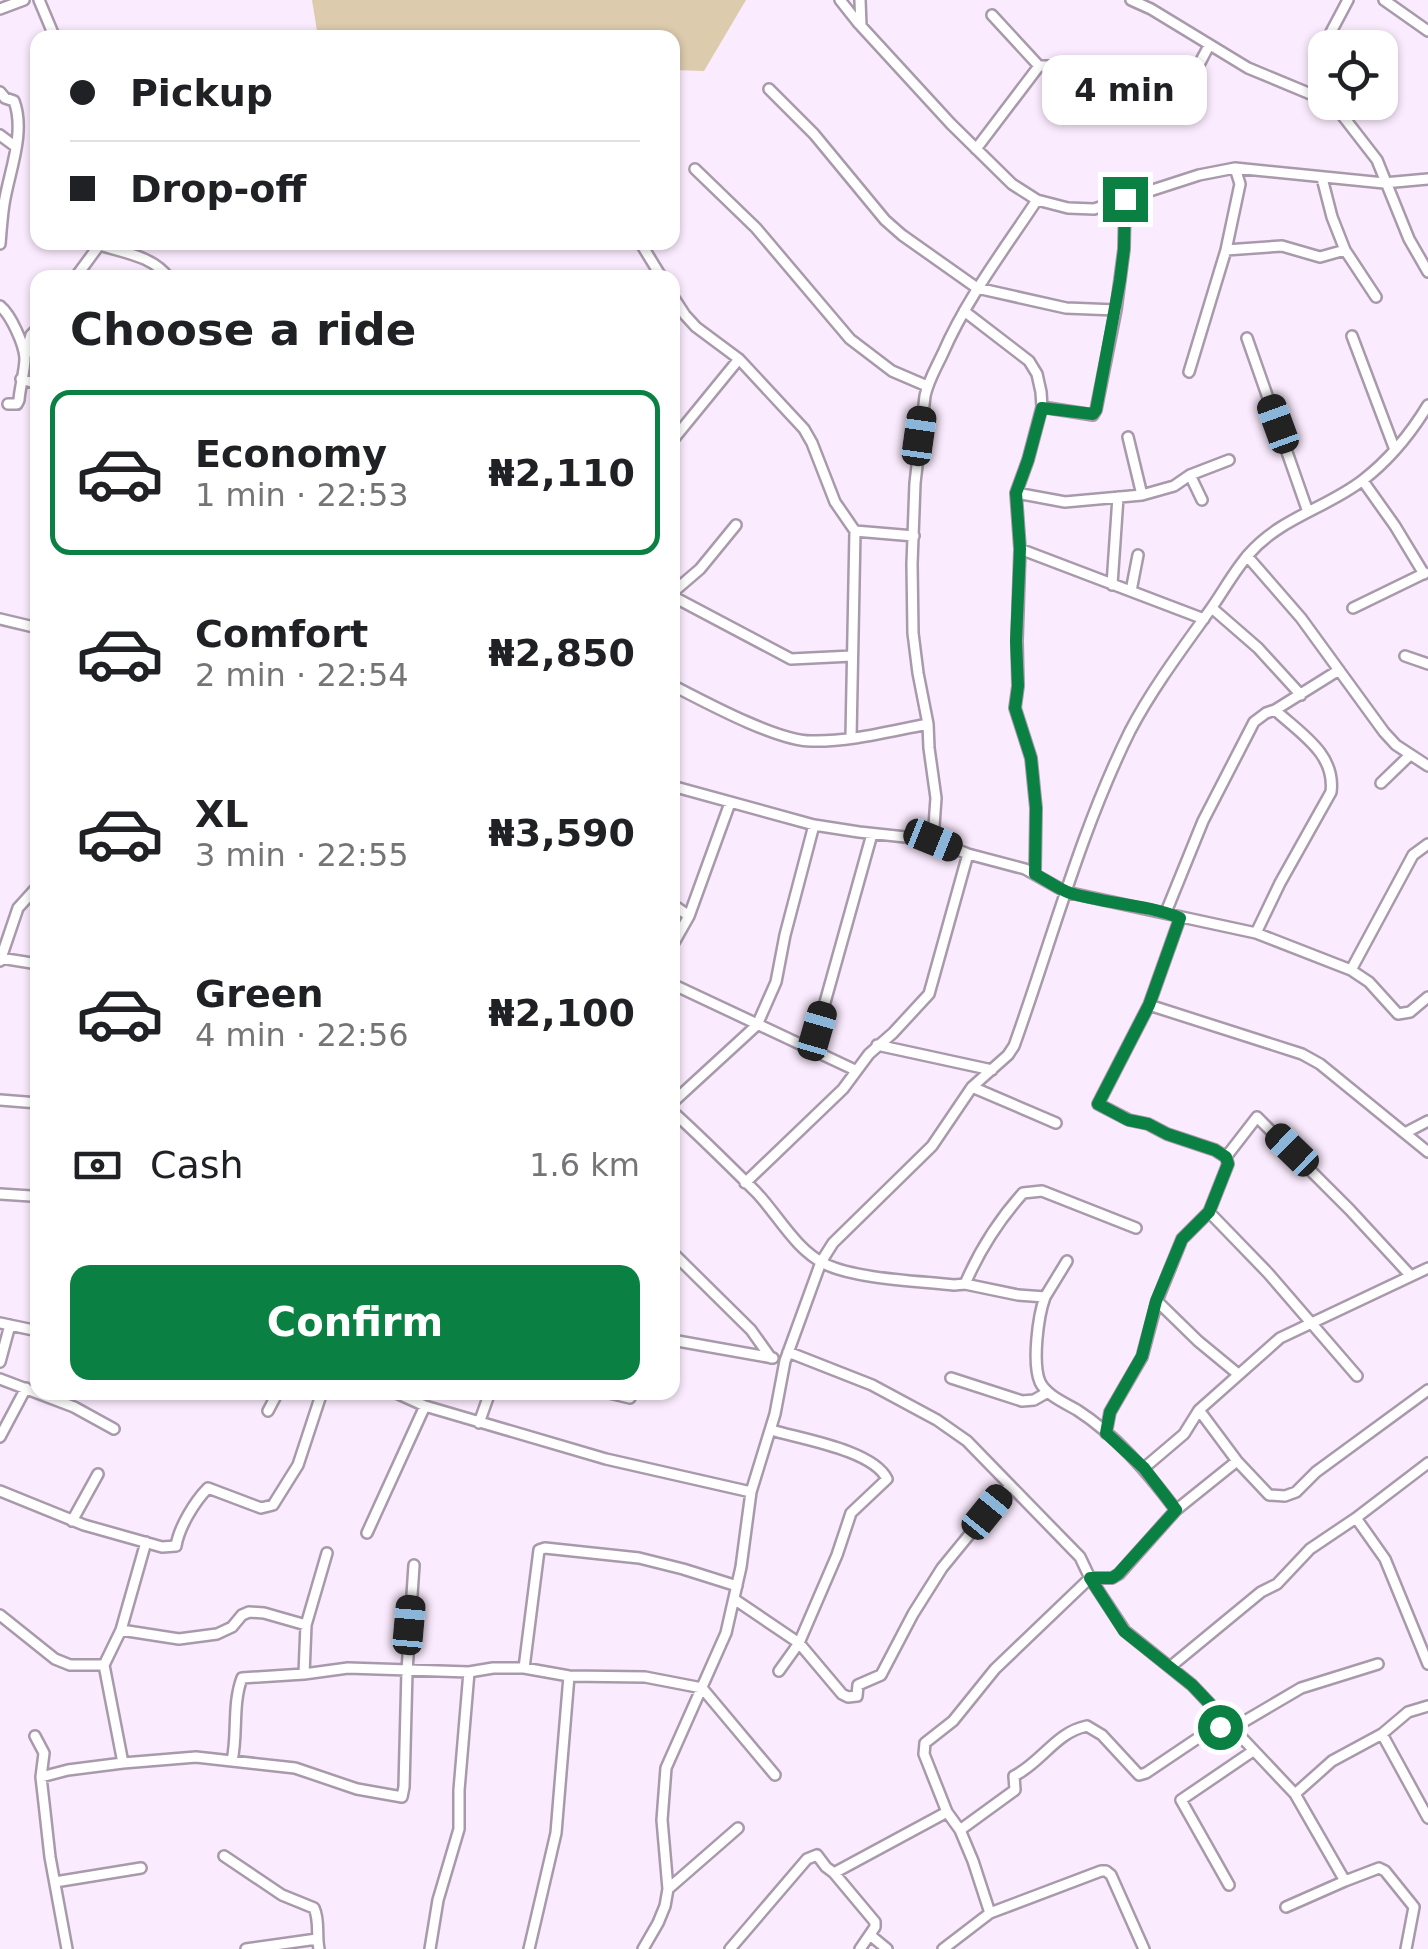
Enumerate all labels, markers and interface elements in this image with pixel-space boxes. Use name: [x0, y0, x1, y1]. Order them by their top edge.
map controls: [1308, 30, 1398, 120]
button: locate: [1308, 30, 1398, 120]
callout: 4 min: [1042, 54, 1208, 124]
text: Pickup: [130, 71, 273, 115]
text: 4 min: [1074, 71, 1175, 109]
text: Drop-off: [130, 167, 306, 211]
route end: [1103, 177, 1148, 222]
text: Choose a ride: [70, 303, 416, 356]
car: [1254, 391, 1302, 457]
car: [900, 404, 938, 468]
icon: car: [75, 428, 165, 518]
text: Economy: [195, 432, 387, 476]
text: ₦2,110: [488, 451, 635, 495]
text: 1 min · 22:53: [195, 476, 409, 514]
icon: car: [75, 608, 165, 698]
text: Comfort: [195, 612, 368, 656]
text: ₦2,850: [488, 631, 635, 675]
text: 2 min · 22:54: [195, 656, 409, 694]
icon: car: [75, 788, 165, 878]
text: XL: [195, 792, 249, 836]
text: ₦3,590: [488, 811, 635, 855]
car: [900, 815, 966, 865]
text: 3 min · 22:55: [195, 836, 409, 874]
icon: car: [75, 968, 165, 1058]
text: Green: [195, 972, 324, 1016]
text: ₦2,100: [488, 991, 635, 1035]
car: [794, 998, 840, 1064]
text: 4 min · 22:56: [195, 1016, 409, 1054]
car: [1260, 1118, 1324, 1182]
icon: cash: [70, 1138, 125, 1193]
text: Cash: [150, 1143, 244, 1187]
text: 1.6 km: [529, 1146, 640, 1184]
button: Confirm: [70, 1265, 640, 1380]
car: [956, 1479, 1018, 1545]
car: [391, 1594, 427, 1656]
route start: [1198, 1705, 1243, 1750]

